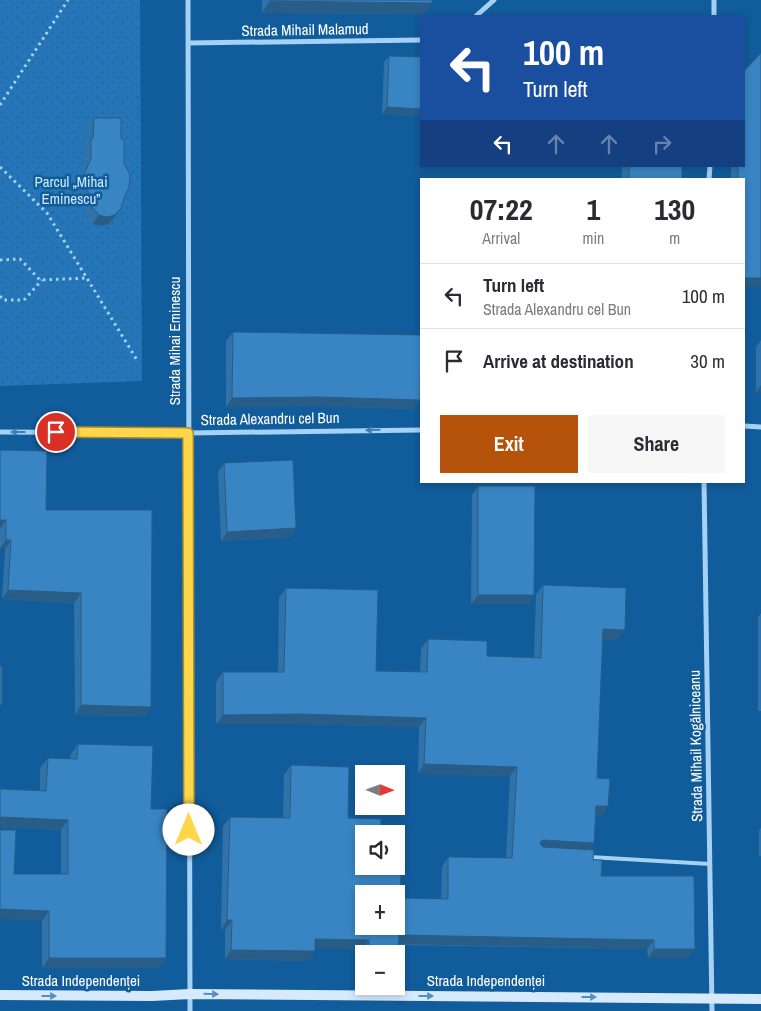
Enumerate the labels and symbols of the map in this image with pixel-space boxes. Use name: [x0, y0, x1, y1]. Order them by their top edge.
street label: Strada Mihail Malamud: [241, 18, 369, 41]
park label: Parcul „Mihai Eminescu”: [34, 171, 108, 209]
street label: Strada Mihai Eminescu: [164, 277, 185, 405]
street label: Strada Alexandru cel Bun: [200, 407, 340, 430]
pin: [35, 411, 77, 453]
one-way arrow: [364, 427, 380, 435]
one-way arrow: [9, 428, 25, 436]
street label: Strada Mihail Kogălniceanu: [684, 670, 707, 822]
north arrow: [355, 765, 405, 815]
position arrow: [162, 803, 214, 855]
street label: Strada Independenței: [22, 970, 140, 991]
street label: Strada Independenței: [427, 970, 545, 991]
one-way arrow: [203, 990, 219, 998]
one-way arrow: [41, 992, 57, 1000]
one-way arrow: [418, 992, 434, 1000]
one-way arrow: [581, 993, 597, 1001]

